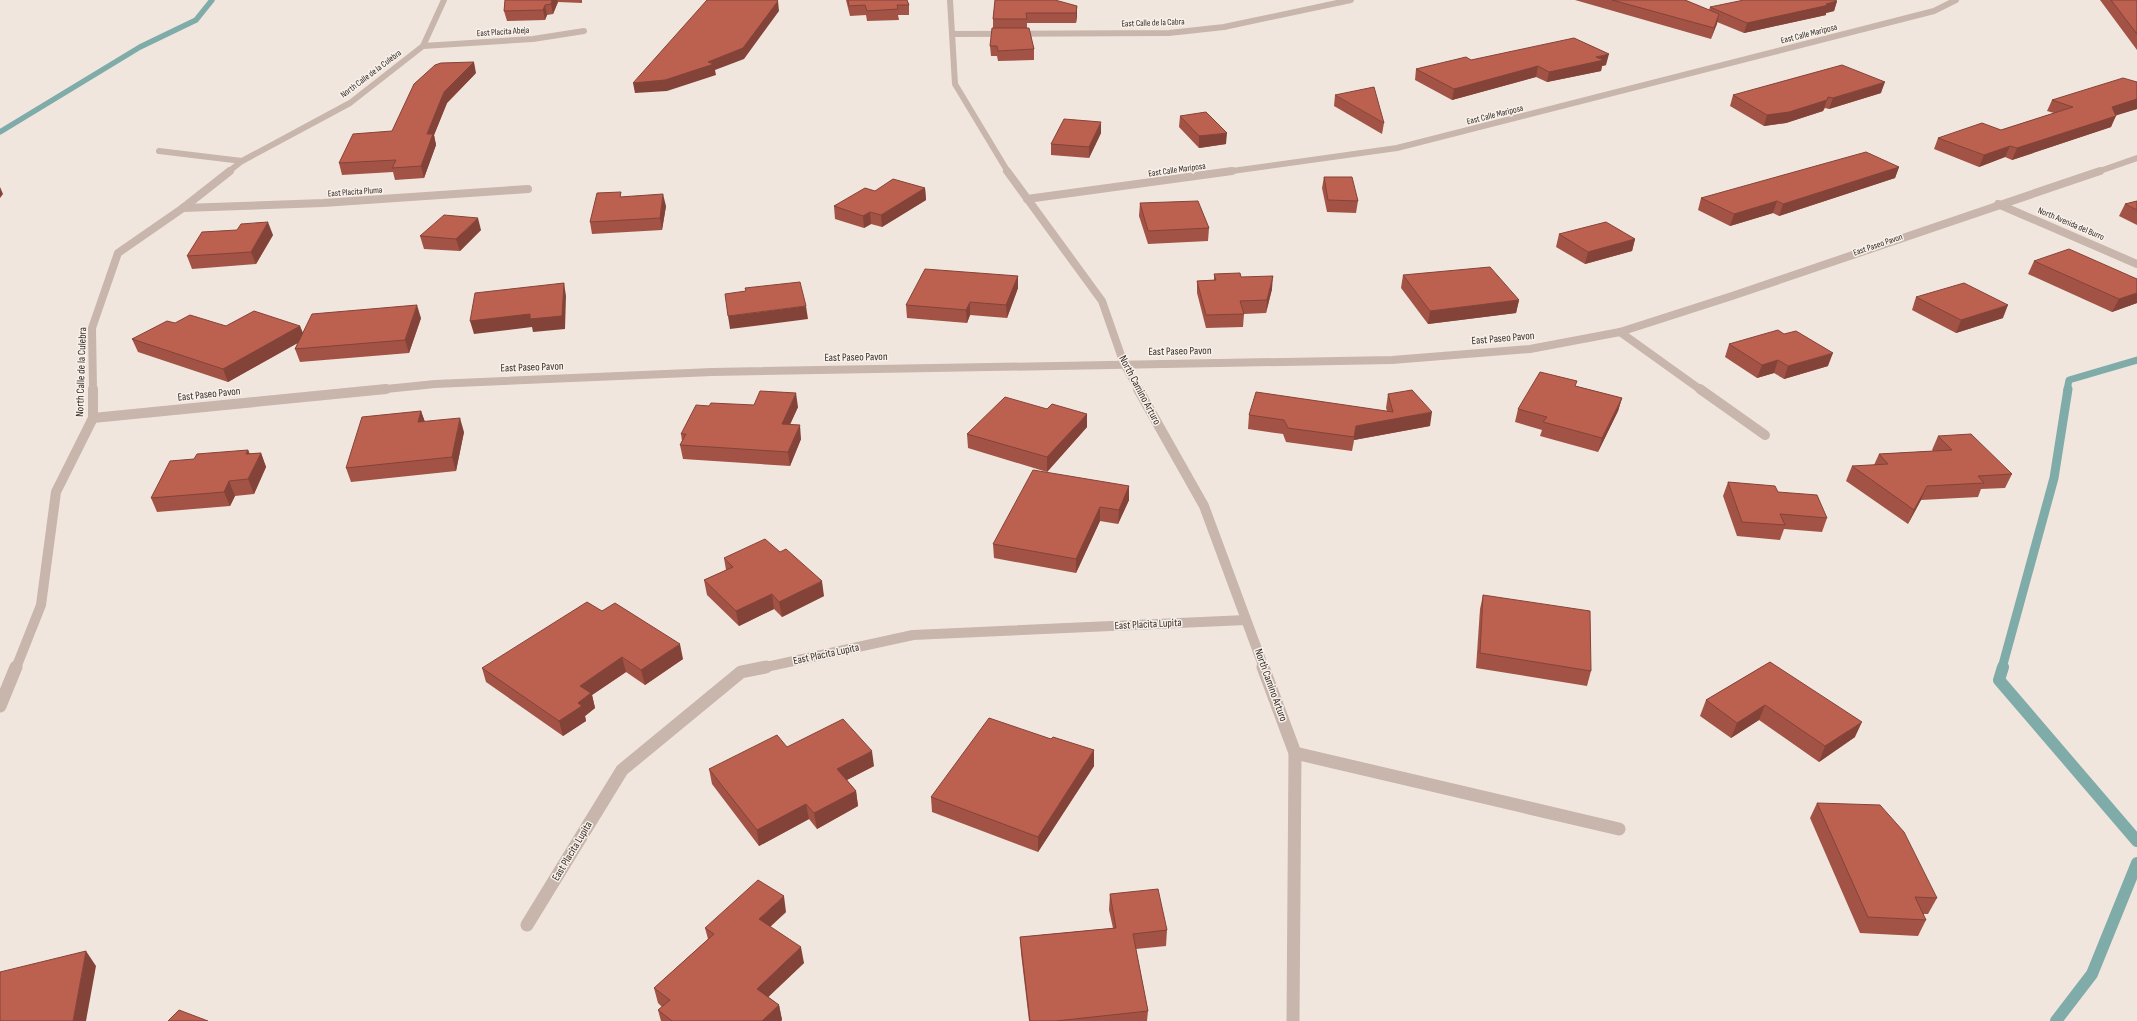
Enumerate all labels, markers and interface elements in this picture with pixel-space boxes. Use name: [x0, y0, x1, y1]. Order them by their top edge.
street label: East Calle de la Cabra: [1121, 16, 1185, 30]
street label: East Calle Mariposa: [1780, 22, 1838, 46]
street label: East Placita Abeja: [476, 25, 530, 39]
street label: North Calle de la Culebra: [338, 47, 404, 101]
street label: East Calle Mariposa: [1466, 103, 1524, 127]
street label: East Calle Mariposa: [1148, 161, 1206, 179]
street label: East Placita Pluma: [327, 185, 383, 199]
street label: North Avenida del Burro: [2036, 205, 2106, 243]
street label: East Paseo Pavon: [1852, 231, 1904, 259]
street label: North Calle de la Culebra: [73, 327, 89, 417]
street label: East Paseo Pavon: [1471, 329, 1535, 347]
street label: East Paseo Pavon: [1148, 344, 1212, 358]
street label: East Paseo Pavon: [824, 350, 888, 364]
street label: North Camino Arturo: [1116, 353, 1164, 427]
street label: East Paseo Pavon: [500, 359, 564, 375]
street label: East Paseo Pavon: [177, 384, 241, 404]
street label: East Placita Lupita: [1114, 616, 1182, 632]
street label: East Placita Lupita: [792, 641, 860, 667]
street label: North Camino Arturo: [1252, 647, 1290, 724]
street label: East Placita Lupita: [549, 819, 595, 883]

